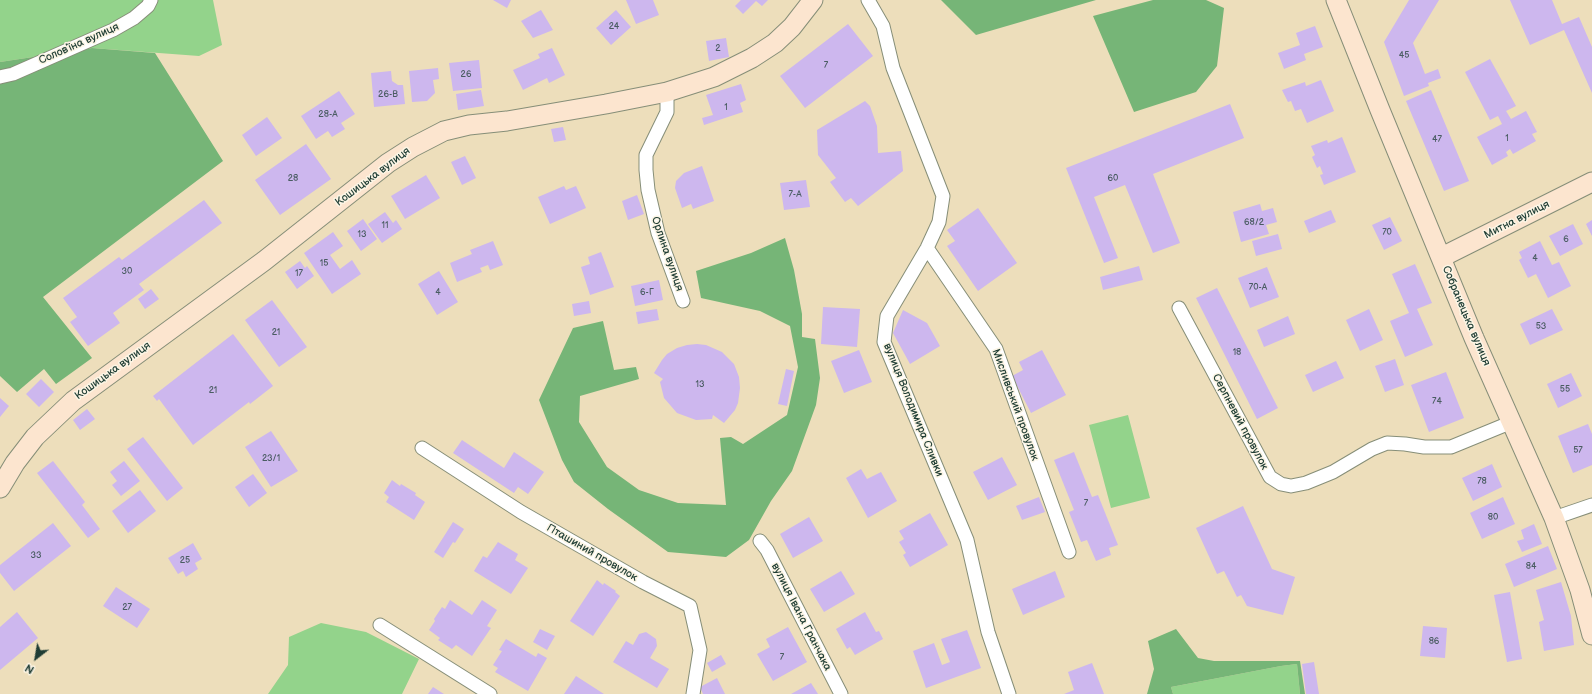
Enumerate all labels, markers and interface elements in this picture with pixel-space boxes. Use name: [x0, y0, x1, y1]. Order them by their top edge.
street label: Соловʼїна вулиця: [37, 20, 121, 68]
house number: 24: [609, 22, 619, 32]
house number: 2: [715, 44, 721, 54]
house number: 45: [1399, 51, 1409, 61]
house number: 7: [824, 61, 828, 71]
house number: 26: [461, 70, 471, 80]
house number: 26-В: [378, 90, 398, 100]
house number: 1: [724, 103, 728, 113]
house number: 28-А: [318, 110, 338, 120]
house number: 1: [1505, 134, 1509, 144]
house number: 47: [1432, 135, 1442, 145]
street label: Кошицька вулиця: [333, 145, 413, 209]
house number: 28: [288, 174, 298, 184]
house number: 60: [1108, 174, 1118, 184]
house number: 7-А: [788, 190, 802, 200]
street label: Митна вулиця: [1482, 198, 1552, 242]
street label: Орлина вулиця: [648, 215, 686, 293]
house number: 68/2: [1244, 218, 1264, 228]
house number: 11: [382, 221, 388, 231]
house number: 70: [1382, 228, 1392, 238]
house number: 13: [357, 230, 367, 240]
house number: 6: [1563, 235, 1569, 245]
house number: 4: [1532, 254, 1538, 264]
house number: 15: [320, 259, 328, 269]
street label: Собранецька вулиця: [1439, 264, 1493, 368]
house number: 30: [122, 267, 132, 277]
house number: 17: [295, 269, 303, 279]
house number: 70-А: [1249, 283, 1267, 293]
house number: 4: [435, 288, 441, 298]
house number: 6-Г: [640, 288, 654, 298]
house number: 53: [1536, 322, 1546, 332]
house number: 21: [272, 328, 280, 338]
street label: Кошицька вулиця: [73, 339, 153, 403]
street label: вулиця Володимира Сливки: [880, 341, 946, 479]
street label: Мисливський провулок: [989, 347, 1041, 463]
house number: 18: [1233, 348, 1241, 358]
street label: Серпневий провулок: [1209, 372, 1271, 472]
house number: 13: [695, 380, 705, 390]
house number: 55: [1560, 385, 1570, 395]
house number: 21: [209, 386, 217, 396]
house number: 74: [1432, 397, 1442, 407]
house number: 57: [1573, 446, 1583, 456]
house number: 23/1: [262, 454, 280, 464]
house number: 78: [1477, 477, 1487, 487]
house number: 7: [1084, 499, 1088, 509]
house number: 80: [1488, 513, 1498, 523]
street label: Пташиний провулок: [544, 522, 640, 584]
house number: 33: [30, 551, 42, 561]
house number: 25: [180, 556, 190, 566]
street label: вулиця Івана Гранчака: [768, 561, 834, 673]
house number: 84: [1526, 562, 1536, 572]
house number: 27: [122, 603, 132, 613]
house number: 86: [1429, 637, 1439, 647]
north arrow: [16, 638, 56, 678]
house number: 7: [780, 653, 784, 663]
text: N: [23, 661, 36, 676]

